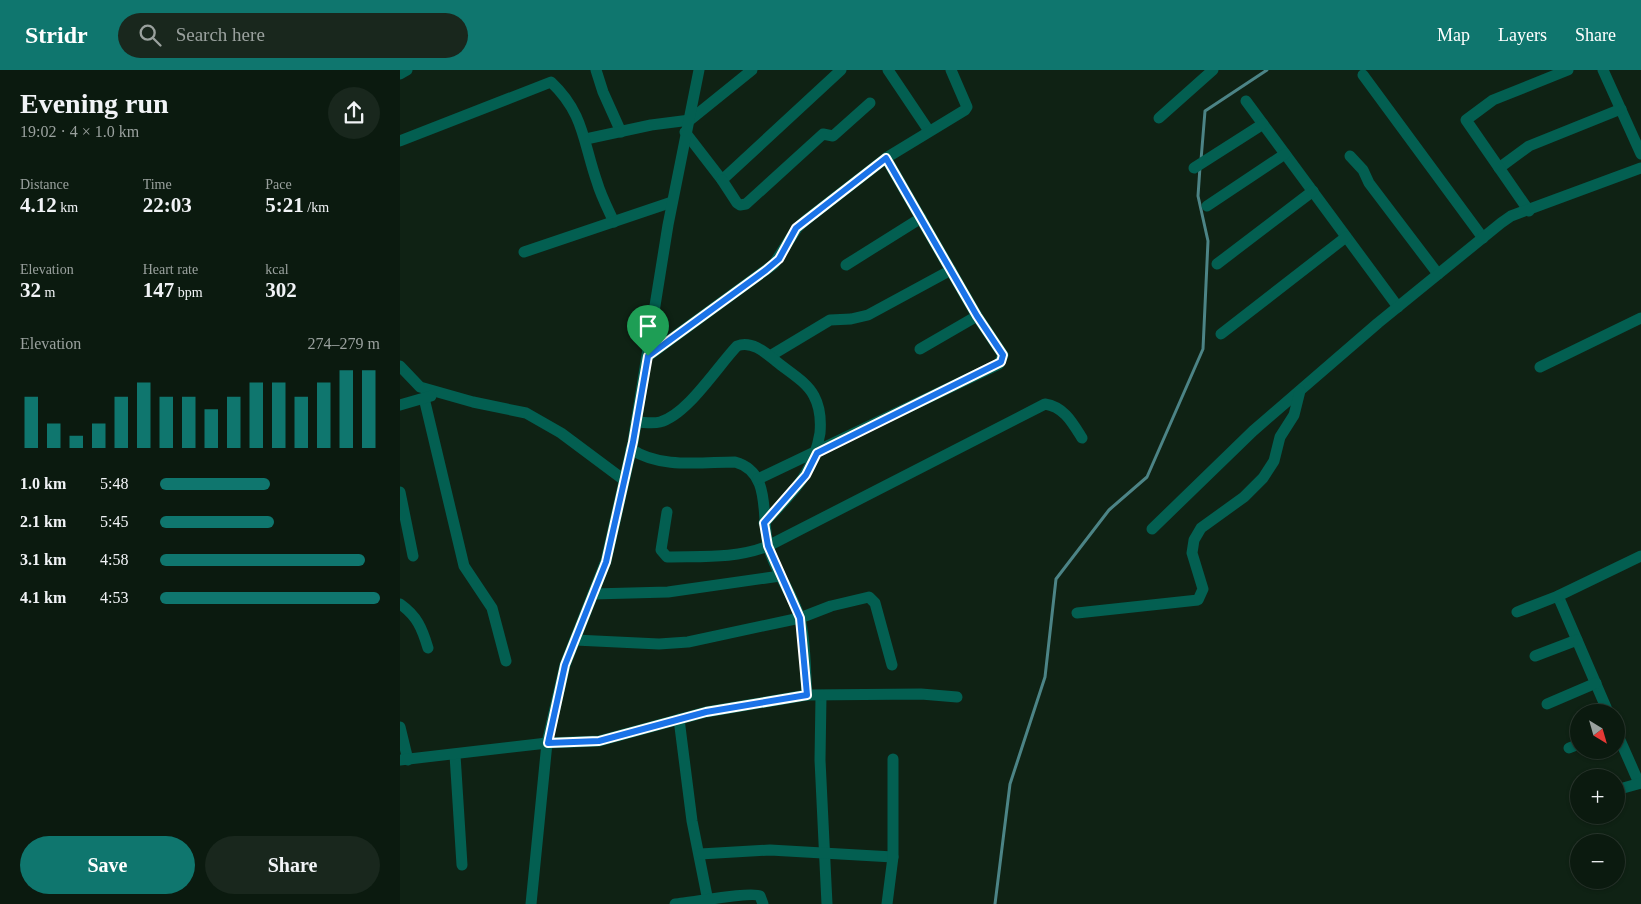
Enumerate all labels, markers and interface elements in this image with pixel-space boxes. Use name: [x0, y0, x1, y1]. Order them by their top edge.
search box: [118, 13, 468, 58]
icon: search: [136, 21, 164, 49]
text: Stridr: [25, 22, 88, 48]
text: Search here: [176, 24, 265, 45]
text: Map: [1437, 25, 1470, 45]
text: Layers: [1498, 25, 1547, 45]
text: Share: [1575, 25, 1616, 45]
button: share: [328, 87, 380, 139]
text: Evening run: [20, 88, 169, 119]
text: 19:02 · 4 × 1.0 km: [20, 123, 139, 140]
text: Distance: [20, 177, 69, 192]
text: Time: [143, 177, 172, 192]
text: Pace: [265, 177, 292, 192]
text: 4.12: [20, 193, 57, 217]
text: 22:03: [143, 193, 192, 217]
text: 5:21: [265, 193, 304, 217]
text: km: [57, 200, 78, 215]
text: /km: [304, 200, 329, 215]
text: Elevation: [20, 262, 74, 277]
text: Heart rate: [143, 262, 198, 277]
text: kcal: [265, 262, 289, 277]
text: 32: [20, 278, 41, 302]
text: 147: [143, 278, 174, 302]
text: 302: [265, 278, 297, 302]
text: m: [41, 285, 55, 300]
text: bpm: [174, 285, 203, 300]
pin: [627, 305, 669, 356]
icon: arrive: [634, 312, 662, 340]
text: Elevation: [20, 335, 81, 352]
text: 274–279 m: [308, 335, 380, 352]
text: 1.0 km: [20, 475, 66, 492]
text: 5:48: [100, 475, 128, 492]
text: 2.1 km: [20, 513, 66, 530]
text: 5:45: [100, 513, 128, 530]
text: 3.1 km: [20, 551, 66, 568]
text: 4:58: [100, 551, 128, 568]
text: 4.1 km: [20, 589, 66, 606]
text: 4:53: [100, 589, 128, 606]
north arrow: [1570, 704, 1625, 759]
map controls: [1570, 704, 1625, 889]
button: +: [1570, 769, 1625, 824]
button: −: [1570, 834, 1625, 889]
button: Save: [20, 836, 195, 894]
button: Share: [205, 836, 380, 894]

